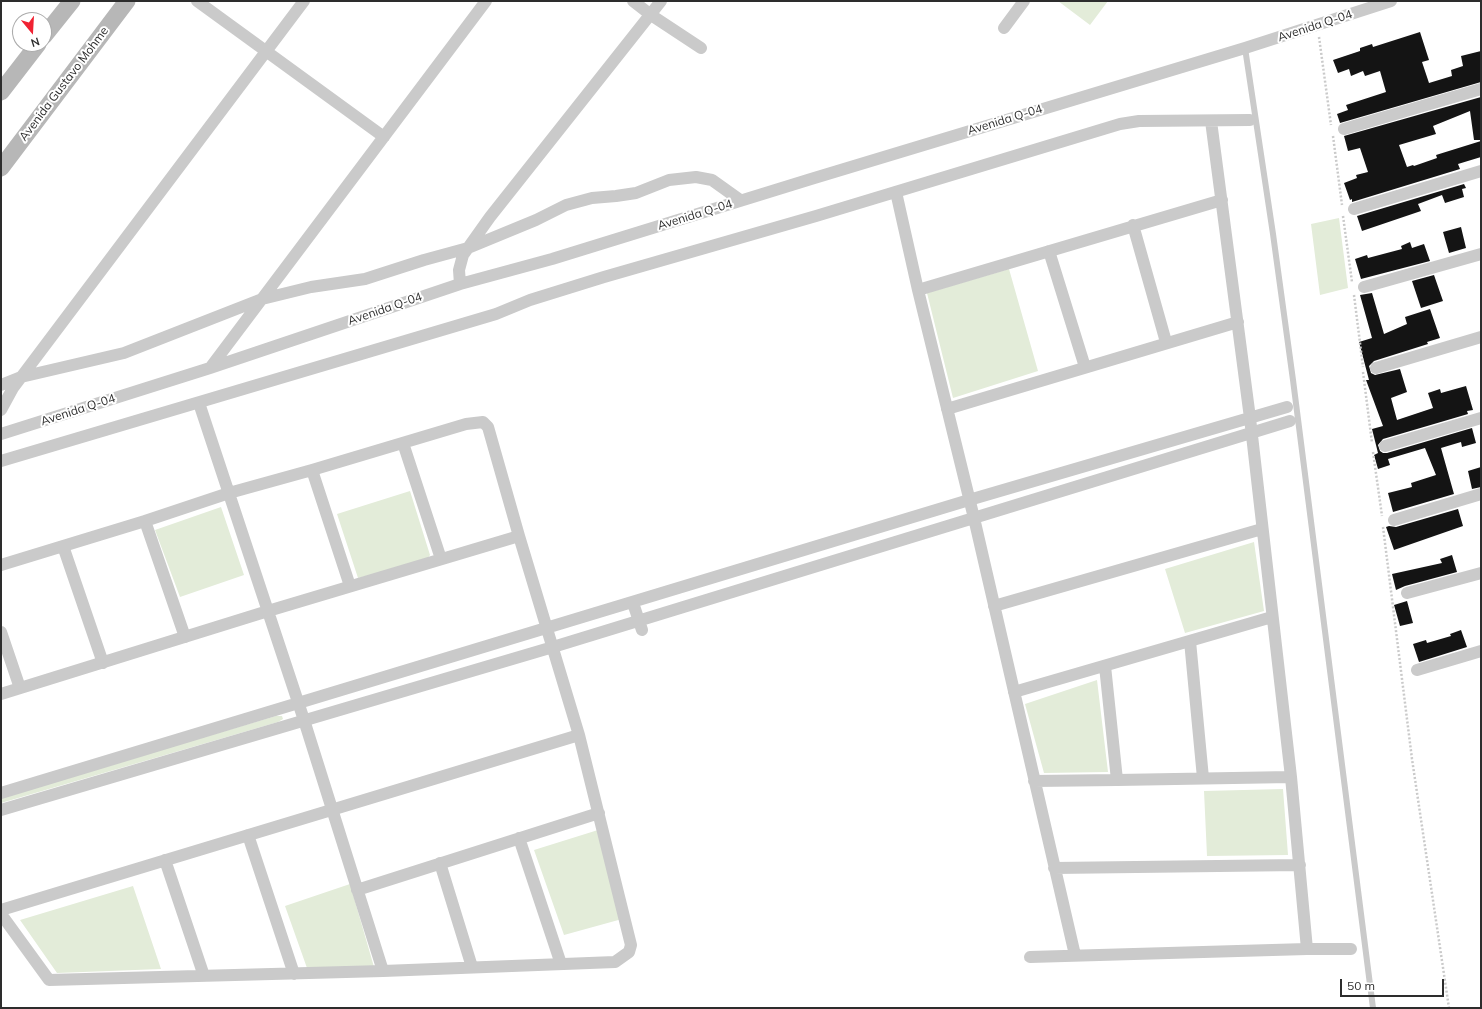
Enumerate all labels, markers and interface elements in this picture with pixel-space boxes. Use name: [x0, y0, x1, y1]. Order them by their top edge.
street label: Avenida Q-04: [1276, 7, 1354, 45]
north arrow: [12, 12, 52, 52]
street label: Avenida Gustavo Mohme: [16, 24, 112, 144]
text: N: [29, 35, 42, 50]
street label: Avenida Q-04: [966, 102, 1044, 138]
street label: Avenida Q-04: [656, 197, 734, 233]
street label: Avenida Q-04: [346, 290, 424, 328]
street label: Avenida Q-04: [39, 391, 117, 429]
scale bar: [1342, 971, 1446, 997]
text: 50 m: [1347, 978, 1375, 993]

